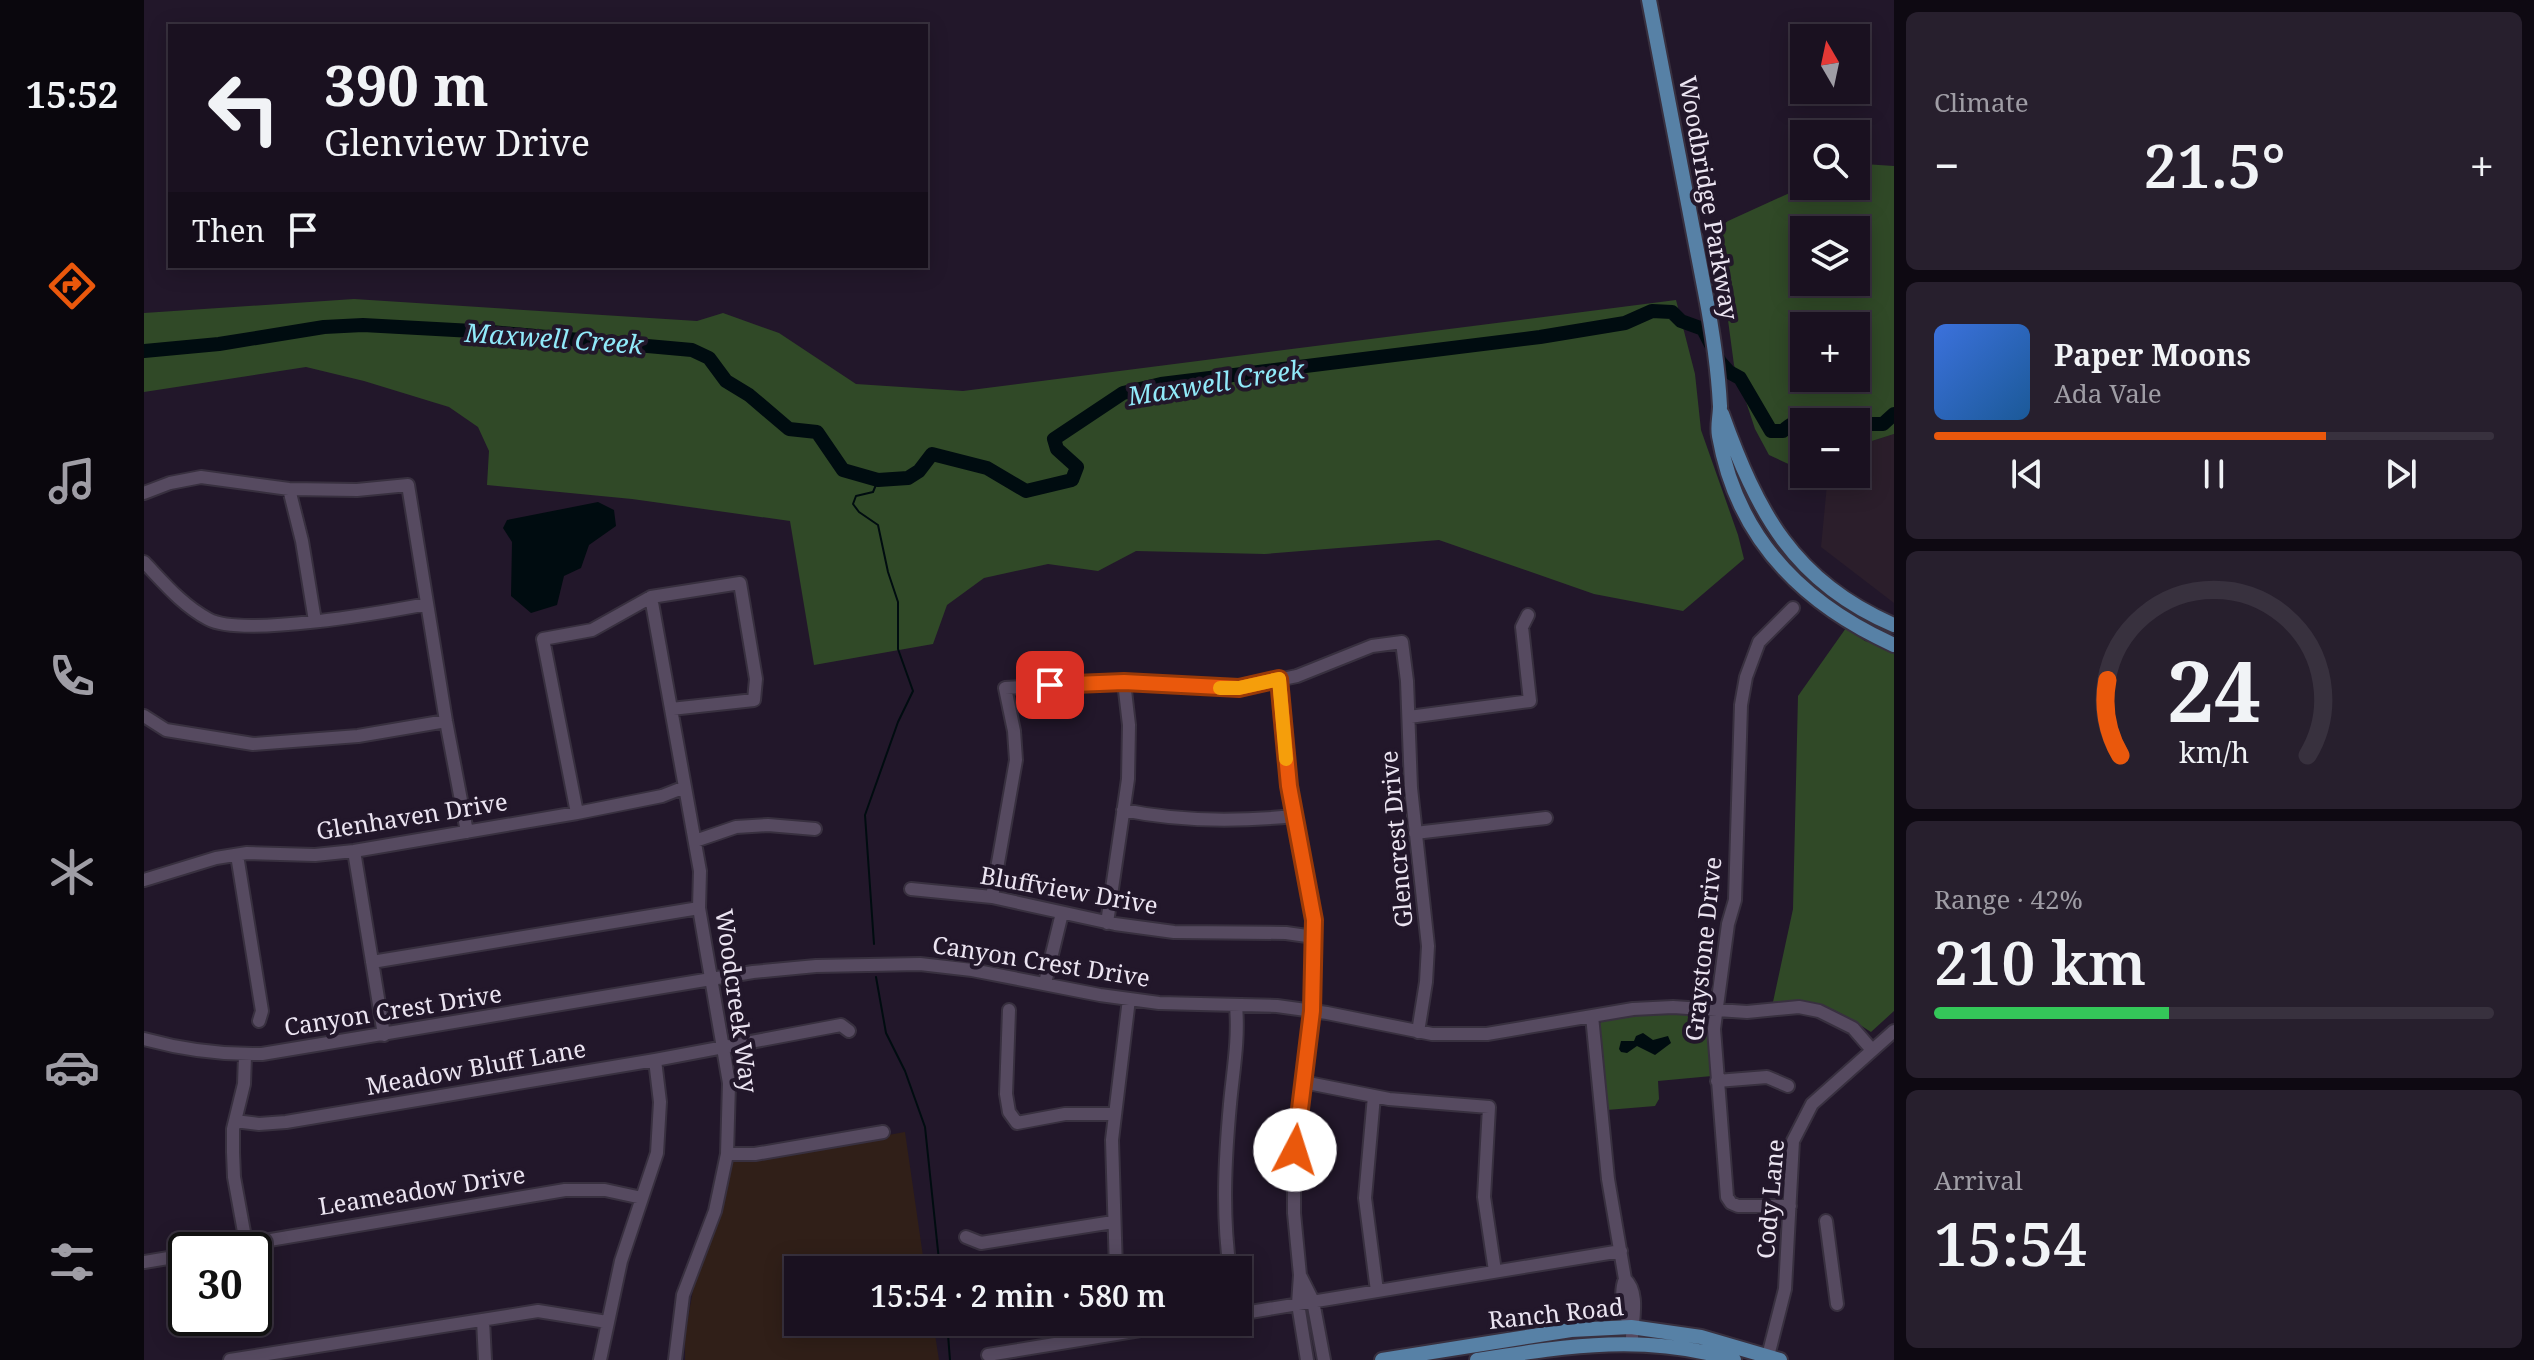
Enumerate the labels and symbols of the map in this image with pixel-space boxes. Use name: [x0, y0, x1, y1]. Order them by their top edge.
north arrow: [1790, 24, 1870, 104]
street label: Woodbridge Parkway: [1672, 73, 1747, 323]
water label: Maxwell Creek: [463, 314, 646, 362]
water label: Maxwell Creek: [1124, 350, 1308, 414]
pin: [1016, 651, 1084, 719]
street label: Glencrest Drive: [1371, 749, 1420, 929]
street label: Glenhaven Drive: [314, 784, 510, 847]
street label: Graystone Drive: [1676, 855, 1729, 1043]
street label: Bluffview Drive: [978, 858, 1161, 921]
street label: Woodcreek Way: [708, 907, 767, 1095]
street label: Canyon Crest Drive: [930, 927, 1152, 994]
street label: Canyon Crest Drive: [282, 976, 504, 1043]
street label: Meadow Bluff Lane: [363, 1031, 588, 1102]
position arrow: [1253, 1108, 1337, 1192]
street label: Cody Lane: [1748, 1138, 1791, 1260]
street label: Leameadow Drive: [316, 1157, 528, 1222]
speed limit sign: 30: [168, 1232, 272, 1336]
street label: Ranch Road: [1487, 1289, 1625, 1336]

